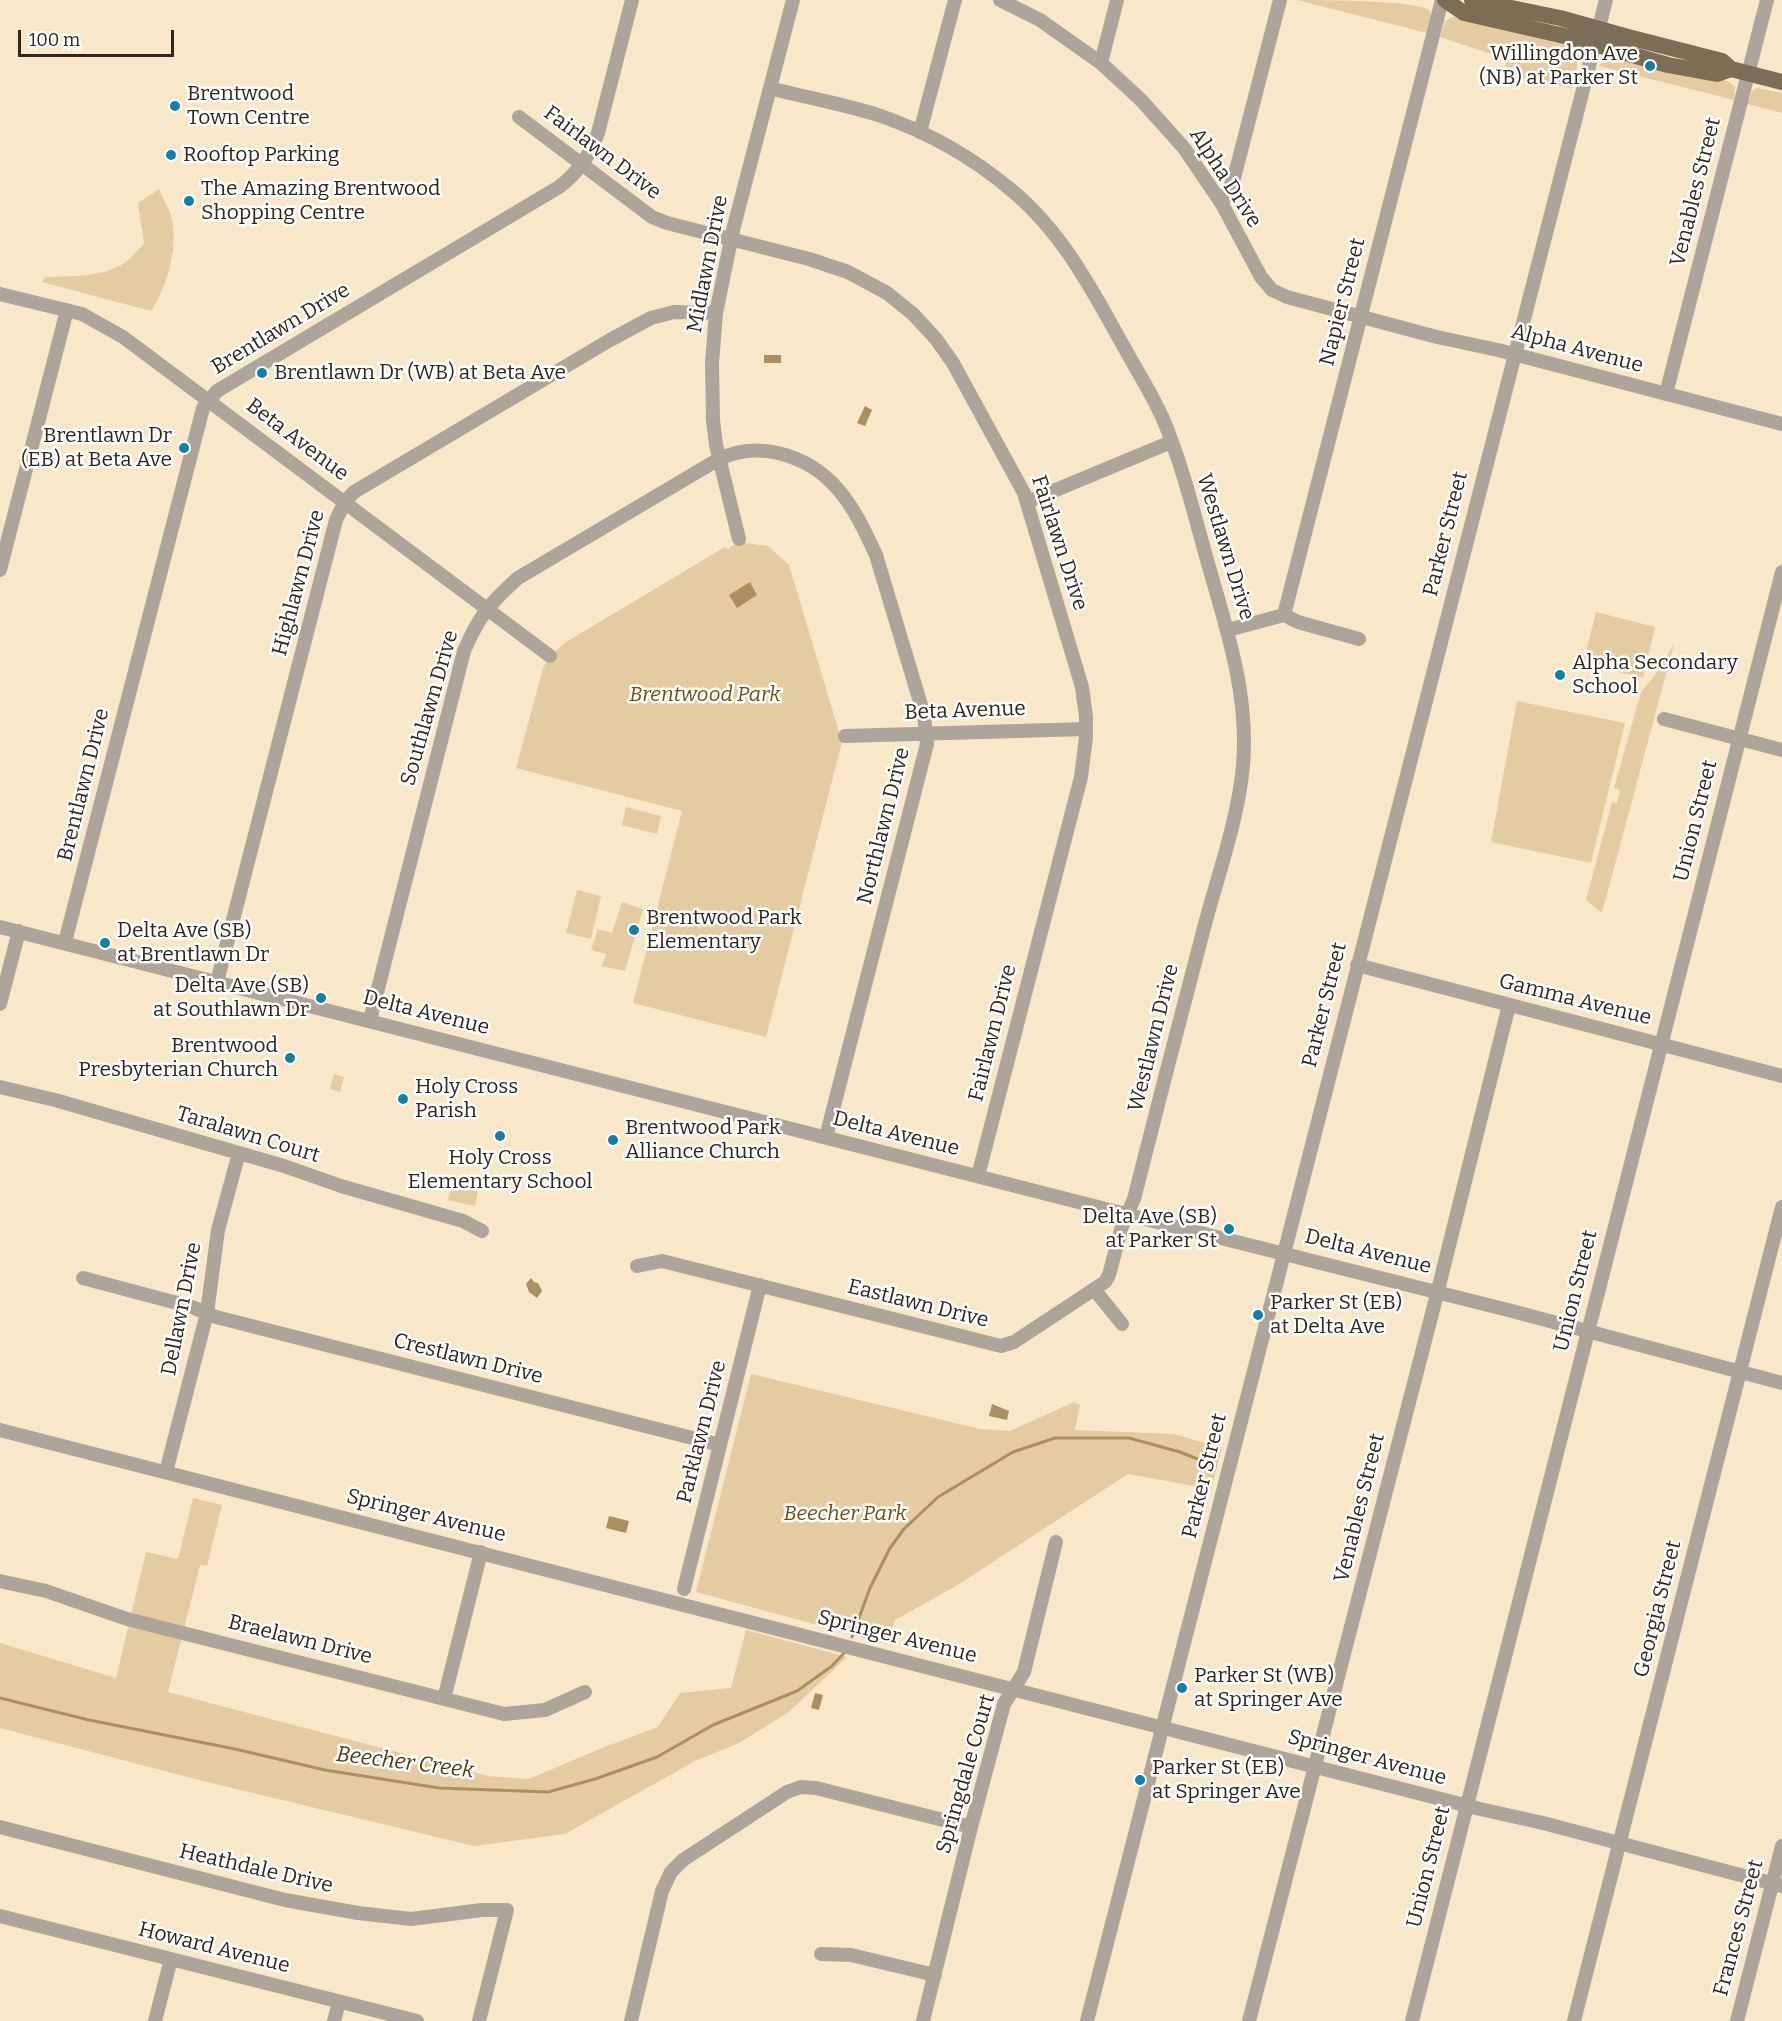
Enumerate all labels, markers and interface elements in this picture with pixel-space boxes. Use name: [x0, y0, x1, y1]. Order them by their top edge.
scale bar: [21, 18, 177, 56]
text: 100 m: [29, 29, 80, 51]
place label: Willingdon Ave (NB) at Parker St: [1479, 41, 1638, 91]
marker: Willingdon Ave (NB) at Parker St: [1643, 59, 1657, 73]
place label: Brentwood Town Centre: [187, 81, 310, 131]
marker: Brentwood Town Centre: [168, 99, 182, 113]
street label: Fairlawn Drive: [538, 101, 666, 205]
street label: Venables Street: [1665, 115, 1727, 269]
street label: Alpha Drive: [1183, 123, 1267, 233]
place label: Rooftop Parking: [183, 142, 339, 168]
marker: Rooftop Parking: [164, 148, 178, 162]
place label: The Amazing Brentwood Shopping Centre: [201, 176, 440, 226]
street label: Midlawn Drive: [682, 193, 734, 335]
marker: The Amazing Brentwood Shopping Centre: [182, 194, 196, 208]
street label: Napier Street: [1315, 235, 1371, 369]
street label: Brentlawn Drive: [207, 278, 355, 380]
street label: Alpha Avenue: [1508, 319, 1646, 379]
place label: Brentlawn Dr (WB) at Beta Ave: [274, 360, 566, 386]
marker: Brentlawn Dr (WB) at Beta Ave: [255, 366, 269, 380]
street label: Beta Avenue: [241, 393, 353, 487]
place label: Brentlawn Dr (EB) at Beta Ave: [21, 423, 172, 473]
marker: Brentlawn Dr (EB) at Beta Ave: [177, 441, 191, 455]
street label: Parker Street: [1418, 469, 1474, 599]
street label: Westlawn Drive: [1191, 471, 1259, 623]
street label: Fairlawn Drive: [1025, 472, 1093, 614]
street label: Highlawn Drive: [267, 507, 331, 659]
street label: Southlawn Drive: [396, 627, 464, 789]
place label: Alpha Secondary School: [1572, 650, 1738, 700]
marker: Alpha Secondary School: [1553, 668, 1567, 682]
park label: Brentwood Park: [629, 682, 781, 708]
street label: Beta Avenue: [904, 696, 1026, 726]
street label: Brentlawn Drive: [53, 706, 115, 864]
street label: Northlawn Drive: [852, 745, 916, 907]
street label: Union Street: [1669, 758, 1723, 884]
place label: Brentwood Park Elementary: [646, 905, 802, 955]
place label: Delta Ave (SB) at Brentlawn Dr: [117, 918, 269, 968]
marker: Brentwood Park Elementary: [627, 923, 641, 937]
marker: Delta Ave (SB) at Brentlawn Dr: [98, 936, 112, 950]
street label: Parker Street: [1297, 940, 1353, 1070]
street label: Westlawn Drive: [1123, 961, 1185, 1115]
street label: Fairlawn Drive: [964, 962, 1022, 1104]
street label: Gamma Avenue: [1496, 969, 1654, 1031]
place label: Delta Ave (SB) at Southlawn Dr: [153, 973, 309, 1023]
street label: Delta Avenue: [360, 985, 492, 1041]
marker: Delta Ave (SB) at Southlawn Dr: [314, 991, 328, 1005]
place label: Brentwood Presbyterian Church: [78, 1033, 278, 1083]
marker: Brentwood Presbyterian Church: [283, 1051, 297, 1065]
place label: Holy Cross Parish: [415, 1074, 518, 1124]
marker: Holy Cross Parish: [396, 1092, 410, 1106]
street label: Taralawn Court: [173, 1101, 323, 1169]
street label: Delta Avenue: [830, 1106, 962, 1162]
place label: Brentwood Park Alliance Church: [625, 1115, 781, 1165]
marker: Holy Cross Elementary School: [493, 1129, 507, 1143]
marker: Brentwood Park Alliance Church: [606, 1133, 620, 1147]
place label: Holy Cross Elementary School: [407, 1145, 593, 1195]
place label: Delta Ave (SB) at Parker St: [1082, 1204, 1217, 1254]
marker: Delta Ave (SB) at Parker St: [1222, 1222, 1236, 1236]
street label: Delta Avenue: [1302, 1224, 1434, 1280]
street label: Union Street: [1549, 1228, 1603, 1354]
street label: Dellawn Drive: [157, 1240, 207, 1378]
street label: Eastlawn Drive: [845, 1274, 991, 1334]
place label: Parker St (EB) at Delta Ave: [1270, 1290, 1402, 1340]
marker: Parker St (EB) at Delta Ave: [1251, 1308, 1265, 1322]
street label: Crestlawn Drive: [391, 1328, 545, 1390]
street label: Parklawn Drive: [672, 1358, 732, 1506]
street label: Parker Street: [1177, 1411, 1233, 1541]
street label: Venables Street: [1329, 1431, 1391, 1585]
street label: Springer Avenue: [344, 1484, 508, 1548]
park label: Beecher Park: [783, 1501, 907, 1527]
street label: Georgia Street: [1629, 1538, 1687, 1680]
street label: Springer Avenue: [815, 1605, 979, 1669]
street label: Braelawn Drive: [225, 1610, 375, 1670]
place label: Parker St (WB) at Springer Ave: [1194, 1663, 1343, 1713]
marker: Parker St (WB) at Springer Ave: [1175, 1681, 1189, 1695]
street label: Springdale Court: [931, 1691, 1001, 1857]
street label: Springer Avenue: [1285, 1725, 1449, 1791]
water label: Beecher Creek: [335, 1741, 475, 1785]
place label: Parker St (EB) at Springer Ave: [1152, 1755, 1301, 1805]
marker: Parker St (EB) at Springer Ave: [1133, 1773, 1147, 1787]
street label: Union Street: [1402, 1804, 1456, 1930]
street label: Heathdale Drive: [177, 1839, 335, 1899]
street label: Frances Street: [1709, 1857, 1769, 1999]
street label: Howard Avenue: [136, 1917, 292, 1979]

